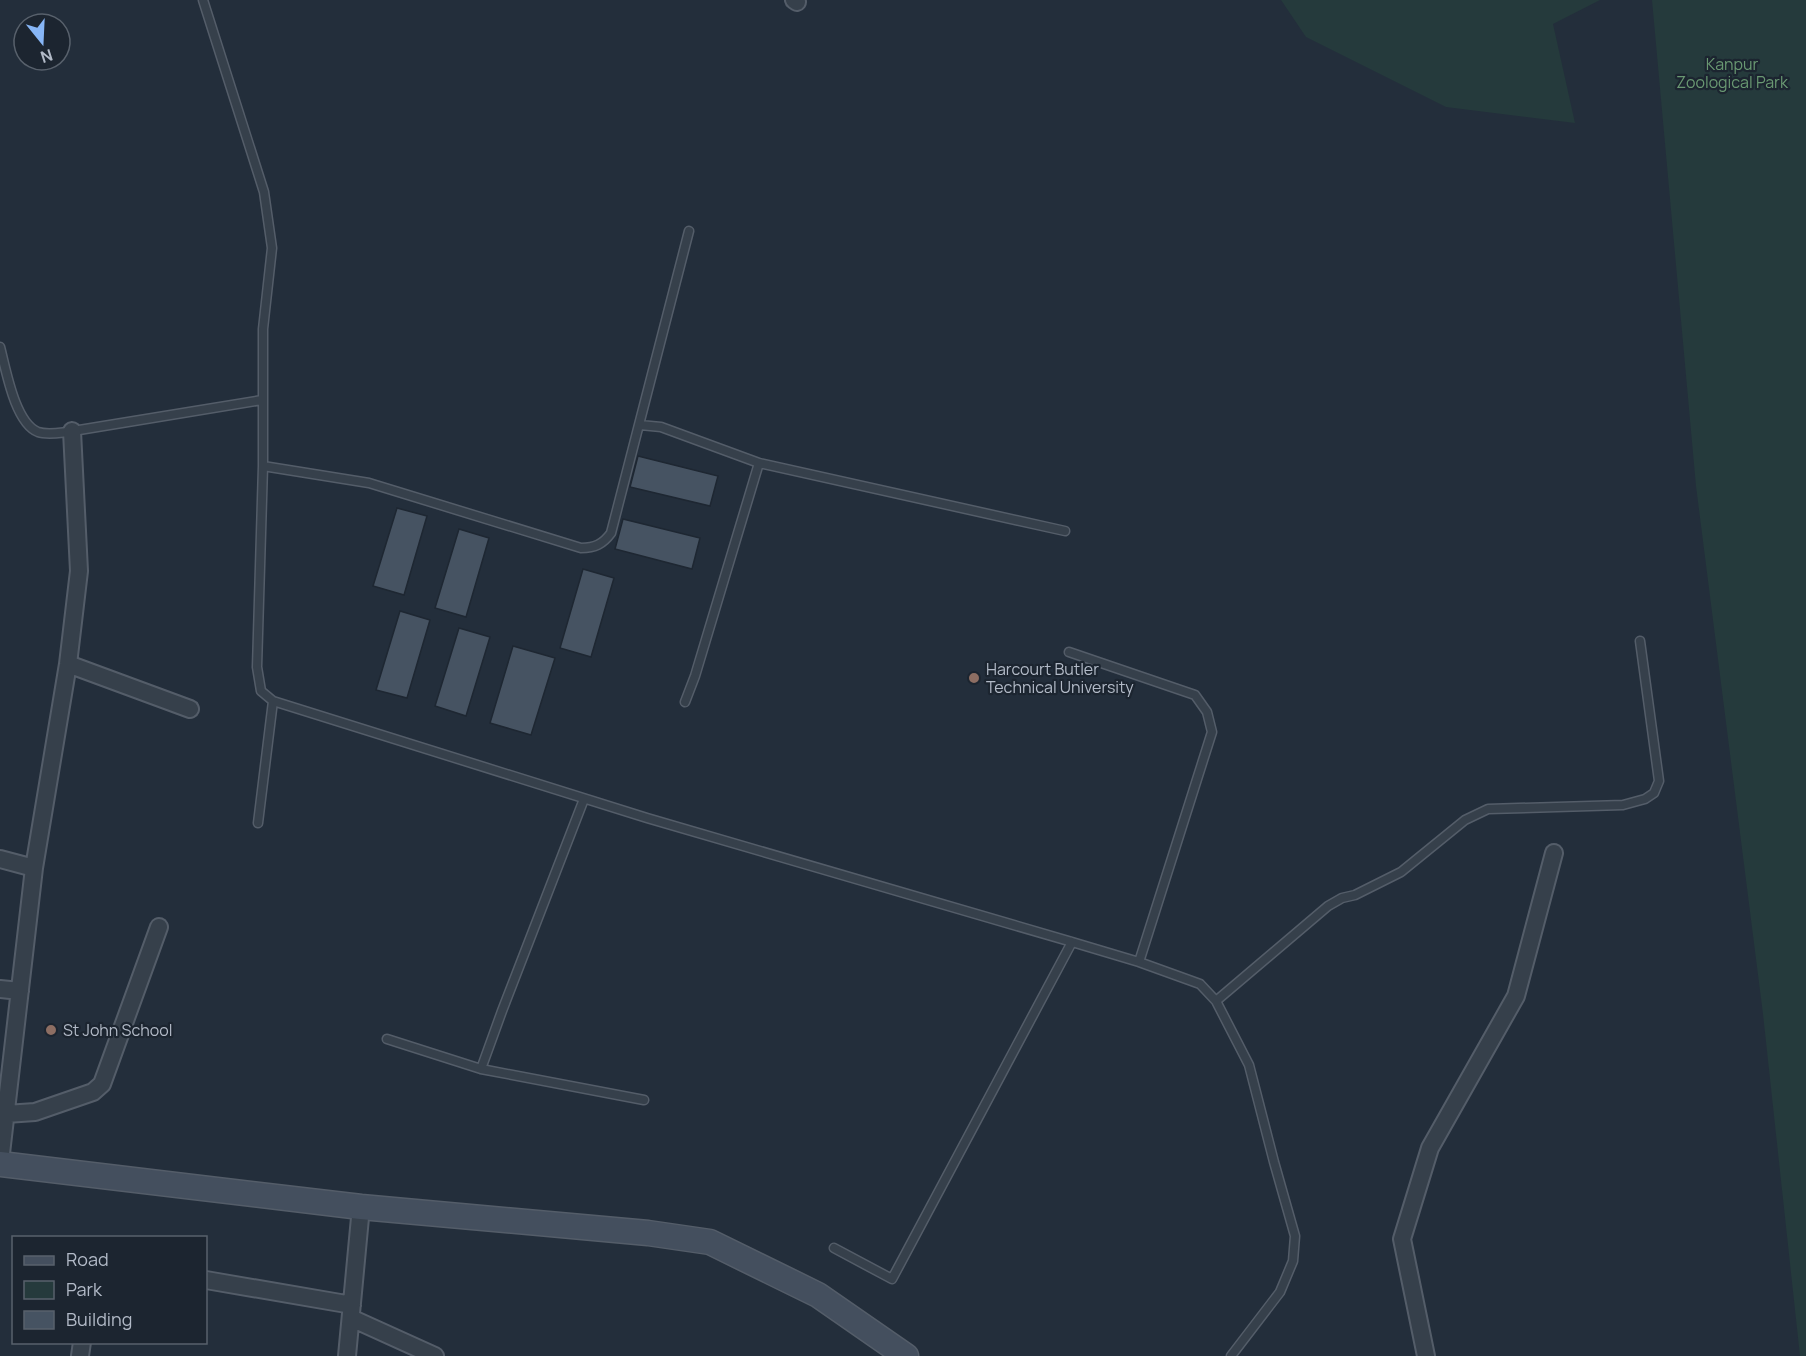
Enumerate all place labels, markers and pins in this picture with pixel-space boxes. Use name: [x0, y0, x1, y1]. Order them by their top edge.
place label: Harcourt Butler Technical University: [986, 658, 1134, 698]
marker: Harcourt Butler Technical University: [967, 671, 981, 685]
place label: St John School: [63, 1019, 172, 1041]
marker: St John School: [44, 1023, 58, 1037]

